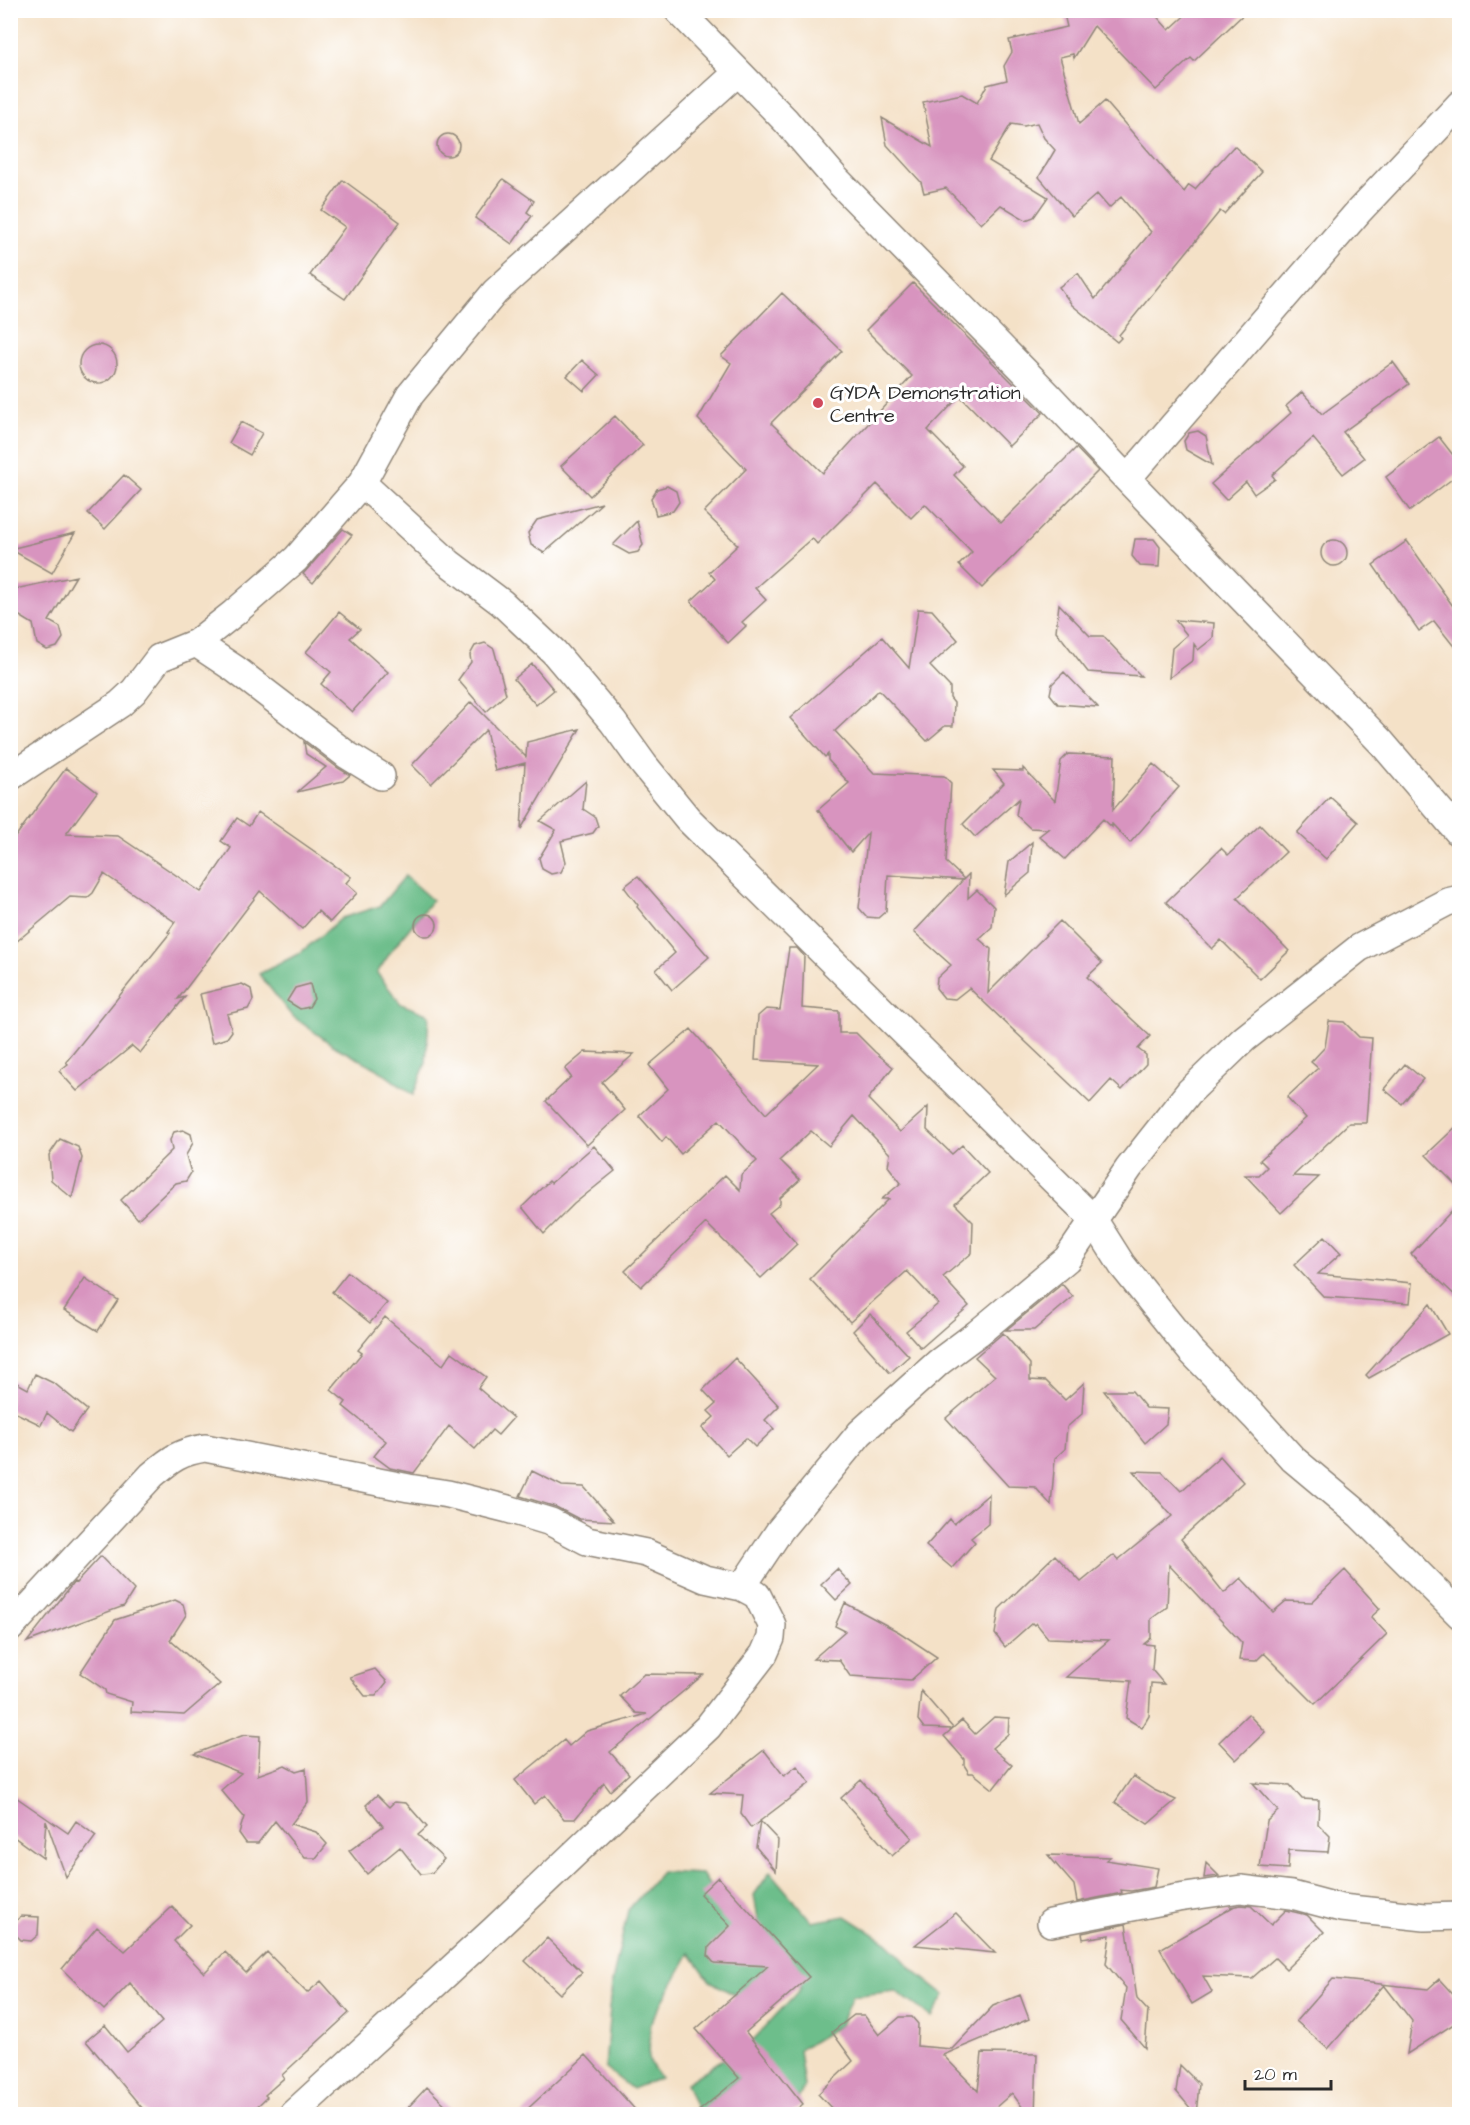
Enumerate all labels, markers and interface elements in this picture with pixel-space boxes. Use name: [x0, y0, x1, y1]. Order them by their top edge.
place label: GYDA Demonstration Centre: [830, 379, 1021, 430]
marker: GYDA Demonstration Centre: [811, 396, 825, 410]
scale bar: [1245, 2053, 1330, 2091]
text: 20 m: [1254, 2062, 1297, 2087]

